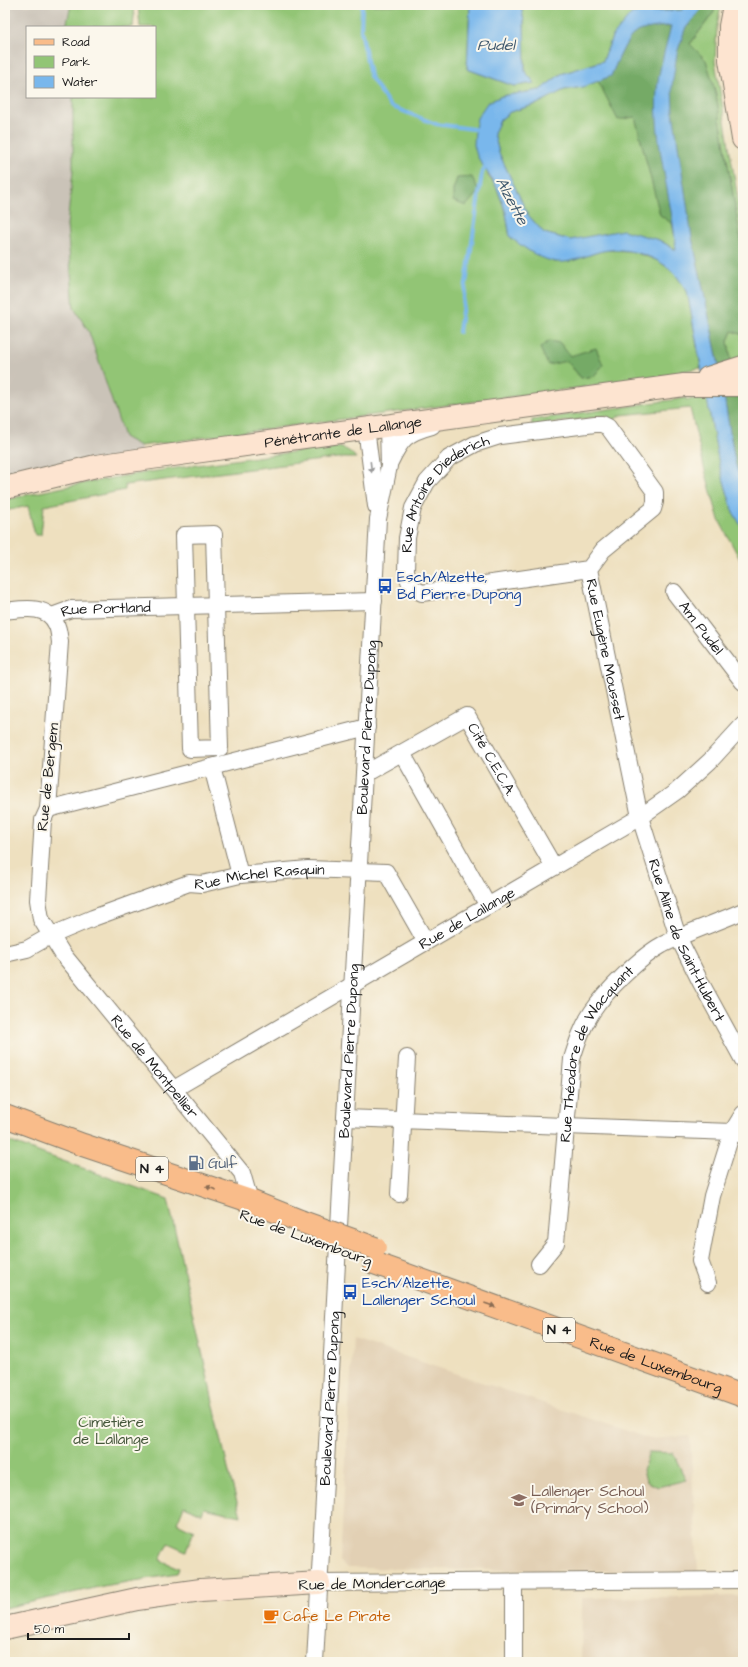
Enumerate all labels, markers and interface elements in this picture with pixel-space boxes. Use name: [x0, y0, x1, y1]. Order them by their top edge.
legend: [26, 26, 156, 98]
text: Road: [62, 34, 90, 51]
water label: Pudel: [477, 34, 517, 56]
text: Park: [62, 54, 90, 71]
text: Water: [62, 74, 98, 91]
water label: Alzette: [490, 173, 534, 230]
street label: Pénétrante de Lallange: [263, 411, 423, 453]
street label: Rue Antoine Diederich: [396, 429, 493, 553]
one-way arrow: [368, 461, 374, 473]
place label: Esch/Alzette, Bd Pierre Dupong: [397, 567, 522, 606]
bus stop icon: Esch/Alzette, Bd Pierre Dupong: [376, 577, 394, 595]
street label: Rue Eugène Mousset: [581, 577, 630, 722]
street label: Rue Portland: [58, 596, 151, 622]
street label: Am Pudel: [674, 596, 729, 659]
street label: Boulevard Pierre Dupong: [351, 639, 383, 815]
street label: Cité C.E.C.A.: [462, 719, 521, 800]
street label: Rue de Bergem: [32, 721, 65, 832]
street label: Rue Aline de Saint-Hubert: [643, 856, 731, 1025]
street label: Rue Michel Rasquin: [194, 858, 326, 895]
street label: Rue de Lallange: [415, 882, 519, 954]
street label: Rue Théodore de Wacquant: [554, 960, 639, 1143]
street label: Boulevard Pierre Dupong: [333, 963, 365, 1139]
street label: Rue de Montpellier: [106, 1010, 204, 1123]
place label: Gulf: [208, 1153, 237, 1174]
fuel station icon: Gulf: [187, 1154, 205, 1172]
road number: N 4: [136, 1157, 168, 1181]
one-way arrow: [204, 1185, 216, 1191]
street label: Rue de Luxembourg: [236, 1204, 375, 1273]
place label: Esch/Alzette, Lallenger Schoul: [362, 1273, 475, 1312]
bus stop icon: Esch/Alzette, Lallenger Schoul: [341, 1283, 359, 1301]
one-way arrow: [484, 1302, 496, 1308]
street label: Boulevard Pierre Dupong: [314, 1310, 346, 1486]
road number: N 4: [543, 1318, 575, 1342]
street label: Rue de Luxembourg: [587, 1331, 726, 1399]
park label: Cimetière de Lallange: [73, 1412, 149, 1451]
place label: Lallenger Schoul (Primary School): [531, 1481, 648, 1520]
school or university icon: Lallenger Schoul (Primary School): [510, 1491, 528, 1509]
street label: Rue de Mondercange: [298, 1572, 446, 1597]
place label: Cafe Le Pirate: [283, 1606, 391, 1627]
cafe icon: Cafe Le Pirate: [262, 1607, 280, 1625]
scale bar: [28, 1615, 129, 1641]
text: 50 m: [34, 1621, 65, 1638]

